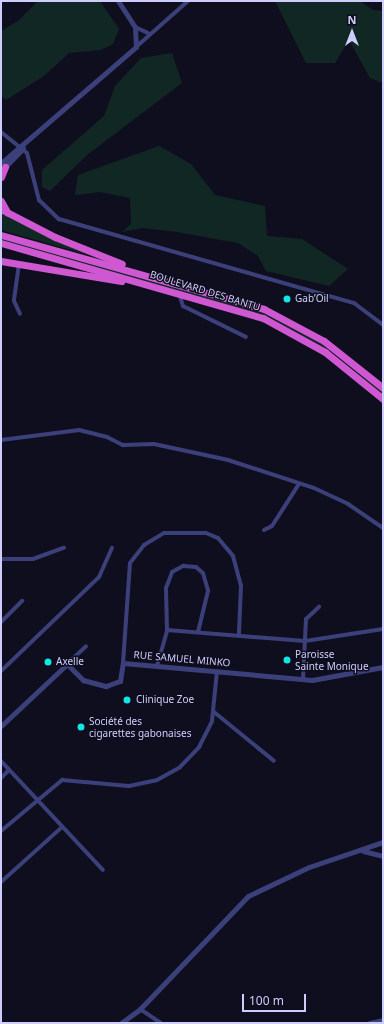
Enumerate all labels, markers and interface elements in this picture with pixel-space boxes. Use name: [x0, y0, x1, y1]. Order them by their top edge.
north arrow: [332, 12, 372, 52]
text: N: [348, 12, 356, 27]
street label: BOULEVARD DES BANTU: [148, 268, 262, 314]
place label: Gab’Oil: [295, 293, 329, 305]
marker: Gab’Oil: [282, 294, 292, 304]
place label: Paroisse Sainte Monique: [295, 648, 369, 672]
street label: RUE SAMUEL MINKO: [133, 649, 231, 669]
marker: Paroisse Sainte Monique: [282, 655, 292, 665]
place label: Axelle: [56, 656, 84, 668]
marker: Axelle: [43, 657, 53, 667]
marker: Clinique Zoe: [121, 694, 133, 706]
place label: Clinique Zoe: [136, 694, 194, 706]
place label: Société des cigarettes gabonaises: [89, 715, 192, 738]
marker: Société des cigarettes gabonaises: [76, 722, 86, 732]
scale bar: [244, 986, 308, 1012]
text: 100 m: [249, 992, 284, 1009]

